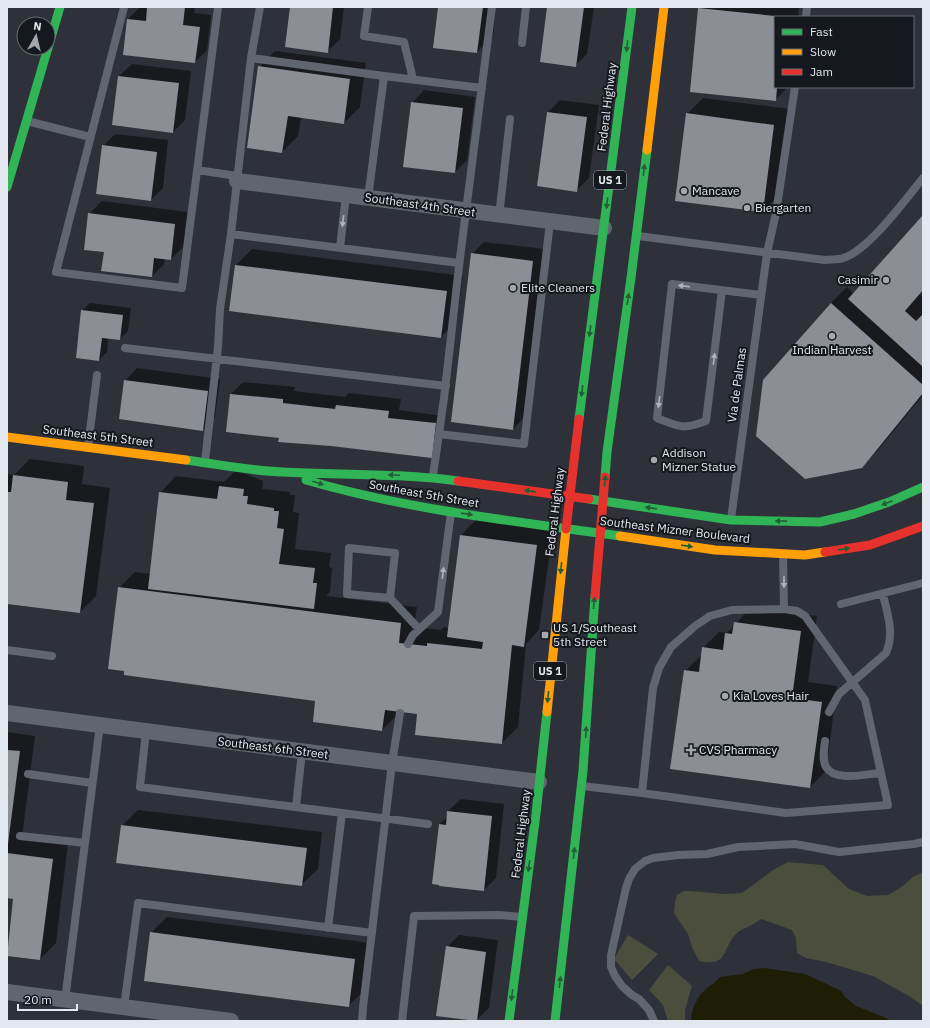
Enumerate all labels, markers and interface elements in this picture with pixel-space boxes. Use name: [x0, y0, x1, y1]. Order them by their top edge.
north arrow: [16, 16, 56, 56]
legend: [774, 16, 914, 88]
text: N: [32, 19, 42, 34]
text: Fast: [810, 24, 833, 39]
one-way arrow: [624, 40, 630, 52]
text: Slow: [810, 44, 836, 59]
street label: Federal Highway: [594, 62, 619, 152]
text: Jam: [810, 64, 833, 79]
one-way arrow: [641, 164, 647, 176]
road number: US 1: [594, 171, 626, 189]
place label: Mancave: [692, 183, 740, 198]
marker: Mancave: [679, 186, 689, 196]
street label: Southeast 4th Street: [364, 189, 476, 220]
one-way arrow: [604, 196, 611, 209]
place label: Biergarten: [755, 200, 811, 215]
marker: Biergarten: [742, 203, 752, 213]
one-way arrow: [340, 215, 346, 227]
place label: Casimir: [837, 272, 879, 287]
marker: Casimir: [881, 275, 891, 285]
place label: Elite Cleaners: [521, 280, 595, 295]
marker: Elite Cleaners: [508, 283, 518, 293]
one-way arrow: [677, 283, 690, 289]
one-way arrow: [625, 293, 631, 305]
one-way arrow: [587, 325, 593, 337]
marker: Indian Harvest: [827, 331, 837, 341]
place label: Indian Harvest: [792, 342, 872, 357]
street label: Via de Palmas: [724, 346, 749, 423]
one-way arrow: [711, 353, 717, 366]
one-way arrow: [579, 385, 585, 397]
one-way arrow: [655, 396, 662, 408]
street label: Southeast 5th Street: [42, 421, 154, 450]
place label: Addison Mizner Statue: [662, 445, 737, 474]
marker: Addison Mizner Statue: [649, 455, 659, 465]
street label: Federal Highway: [542, 467, 567, 557]
one-way arrow: [388, 472, 400, 479]
one-way arrow: [601, 475, 608, 487]
street label: Southeast 5th Street: [368, 476, 480, 511]
one-way arrow: [312, 480, 324, 486]
one-way arrow: [524, 488, 536, 494]
one-way arrow: [881, 500, 893, 506]
one-way arrow: [645, 505, 657, 511]
one-way arrow: [460, 511, 473, 517]
street label: Southeast Mizner Boulevard: [599, 513, 751, 546]
one-way arrow: [774, 518, 787, 524]
one-way arrow: [681, 543, 693, 549]
one-way arrow: [838, 546, 850, 552]
one-way arrow: [558, 562, 564, 574]
one-way arrow: [440, 567, 446, 579]
one-way arrow: [781, 576, 787, 589]
one-way arrow: [591, 597, 598, 609]
place label: US 1/Southeast 5th Street: [553, 620, 637, 649]
marker: US 1/Southeast 5th Street: [540, 630, 550, 640]
road number: US 1: [534, 662, 566, 680]
place label: Kia Loves Hair: [733, 688, 809, 703]
one-way arrow: [544, 691, 551, 703]
marker: Kia Loves Hair: [720, 691, 730, 701]
one-way arrow: [582, 726, 589, 738]
street label: Southeast 6th Street: [217, 733, 329, 762]
place label: CVS Pharmacy: [699, 742, 777, 757]
marker: CVS Pharmacy: [686, 745, 696, 755]
street label: Federal Highway: [508, 789, 533, 879]
one-way arrow: [571, 847, 577, 859]
one-way arrow: [526, 860, 532, 872]
one-way arrow: [557, 976, 563, 988]
scale bar: [18, 986, 77, 1012]
one-way arrow: [509, 989, 515, 1001]
text: 20 m: [24, 992, 52, 1007]

